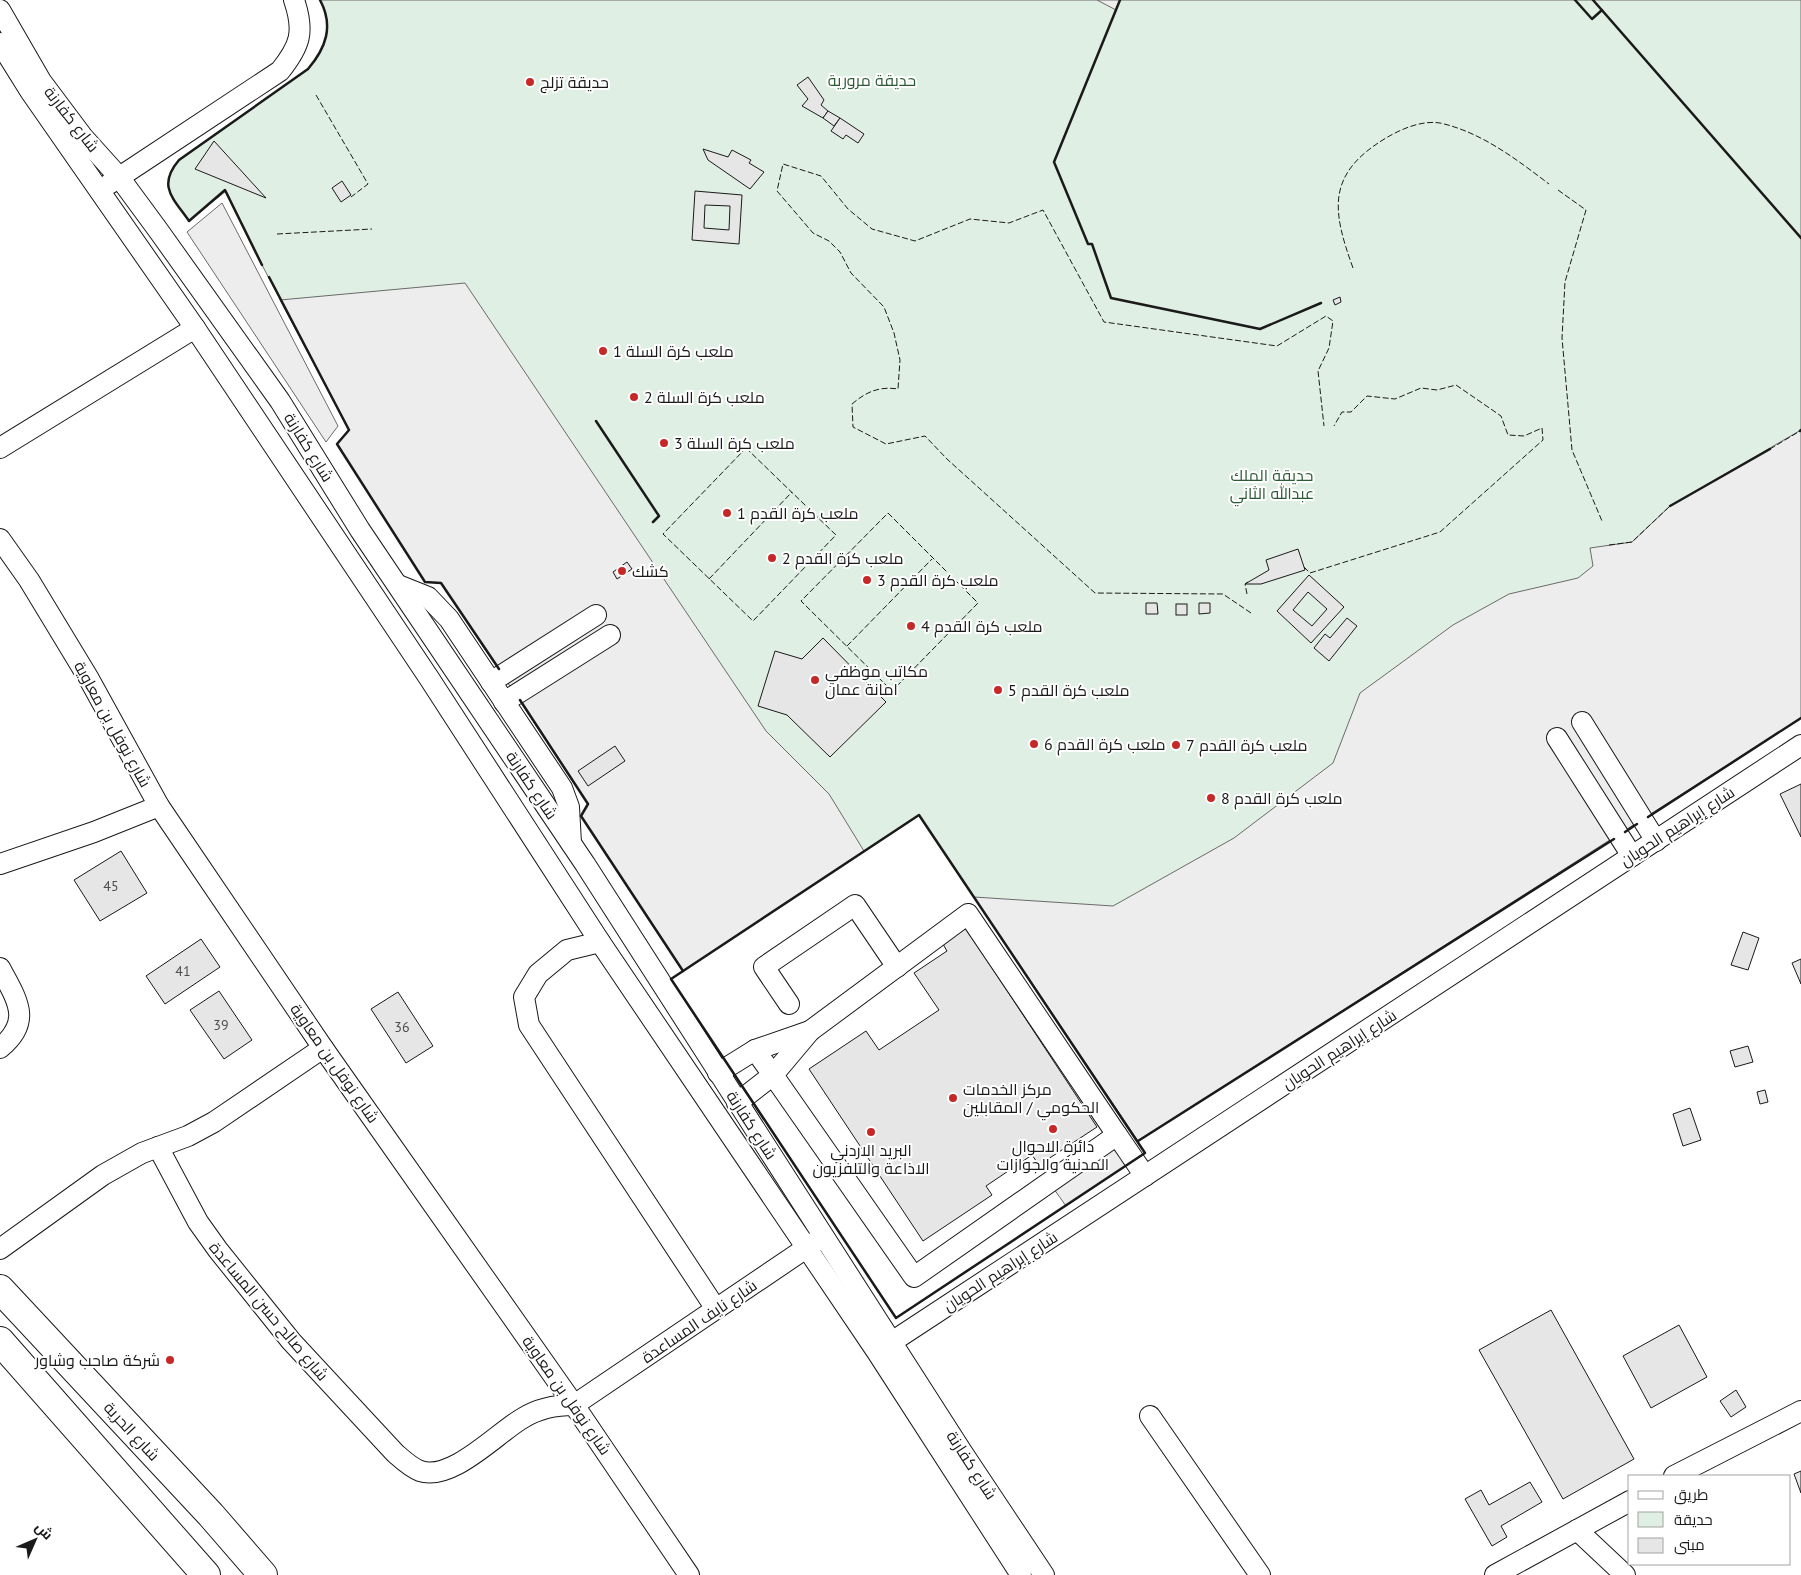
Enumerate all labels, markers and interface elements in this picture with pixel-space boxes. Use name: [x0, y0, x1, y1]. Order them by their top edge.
park label: حديقة مرورية: [828, 70, 916, 90]
place label: حديقة تزلج: [540, 72, 609, 94]
marker: حديقة تزلج: [524, 76, 536, 88]
street label: شارع كفارنة: [39, 82, 104, 157]
place label: ملعب كرة السلة 1: [613, 341, 734, 361]
marker: ملعب كرة السلة 1: [597, 345, 609, 357]
place label: ملعب كرة السلة 2: [644, 387, 765, 407]
marker: ملعب كرة السلة 2: [628, 391, 640, 403]
street label: شارع كفارنة: [278, 409, 338, 486]
place label: ملعب كرة السلة 3: [674, 433, 795, 453]
marker: ملعب كرة السلة 3: [658, 437, 670, 449]
park label: حديقة الملك عبدالله الثاني: [1230, 465, 1314, 507]
place label: ملعب كرة القدم 1: [737, 503, 859, 525]
marker: ملعب كرة القدم 1: [721, 507, 733, 519]
place label: ملعب كرة القدم 2: [782, 548, 904, 570]
marker: ملعب كرة القدم 2: [766, 552, 778, 564]
place label: كشك: [632, 561, 669, 581]
marker: كشك: [616, 565, 628, 577]
place label: ملعب كرة القدم 3: [877, 570, 999, 592]
marker: ملعب كرة القدم 3: [861, 574, 873, 586]
place label: ملعب كرة القدم 4: [921, 616, 1043, 638]
marker: ملعب كرة القدم 4: [905, 620, 917, 632]
street label: شارع نوفل بن معاوية: [68, 657, 156, 792]
place label: مكاتب موظفي امانة عمان: [825, 661, 928, 700]
marker: مكاتب موظفي امانة عمان: [809, 674, 821, 686]
place label: ملعب كرة القدم 5: [1008, 680, 1130, 702]
marker: ملعب كرة القدم 5: [992, 684, 1004, 696]
place label: ملعب كرة القدم 6: [1044, 734, 1166, 756]
place label: ملعب كرة القدم 7: [1186, 735, 1308, 757]
marker: ملعب كرة القدم 6: [1028, 738, 1040, 750]
marker: ملعب كرة القدم 7: [1170, 739, 1182, 751]
street label: شارع كفارنة: [500, 747, 562, 824]
street label: شارع إبراهيم الحويان: [1616, 782, 1739, 872]
place label: ملعب كرة القدم 8: [1221, 788, 1343, 810]
marker: ملعب كرة القدم 8: [1205, 792, 1217, 804]
house number: 45: [103, 877, 119, 895]
house number: 41: [175, 962, 191, 980]
street label: شارع نوفل بن معاوية: [285, 999, 384, 1128]
street label: شارع إبراهيم الحويان: [1278, 1005, 1401, 1095]
house number: 39: [213, 1016, 229, 1034]
house number: 36: [394, 1018, 410, 1036]
place label: مركز الخدمات الحكومي / المقابلين: [963, 1079, 1099, 1121]
street label: شارع كفارنة: [721, 1087, 782, 1164]
marker: مركز الخدمات الحكومي / المقابلين: [947, 1092, 959, 1104]
marker: دائرة الاحوال المدنية والجوازات: [1047, 1123, 1059, 1135]
marker: البريد الاردني الاذاعة والتلفزيون: [865, 1126, 877, 1138]
place label: دائرة الاحوال المدنية والجوازات: [997, 1136, 1109, 1174]
place label: البريد الاردني الاذاعة والتلفزيون: [812, 1140, 930, 1179]
street label: شارع إبراهيم الحويان: [939, 1227, 1062, 1317]
street label: شارع صالح حسن المساعدة: [204, 1238, 333, 1386]
street label: شارع نايف المساعدة: [637, 1275, 762, 1369]
street label: شارع نوفل بن معاوية: [517, 1331, 616, 1460]
place label: شركة صاحب وشاور: [34, 1350, 160, 1370]
marker: شركة صاحب وشاور: [164, 1354, 176, 1366]
street label: شارع الحرية: [98, 1397, 164, 1466]
street label: شارع كفارنة: [941, 1427, 1002, 1504]
legend: [1628, 1475, 1791, 1565]
text: طريق: [1674, 1485, 1708, 1505]
text: حديقة: [1674, 1510, 1713, 1529]
north arrow: [10, 1515, 60, 1565]
text: ش: [31, 1518, 57, 1544]
text: مبنى: [1674, 1535, 1705, 1555]

